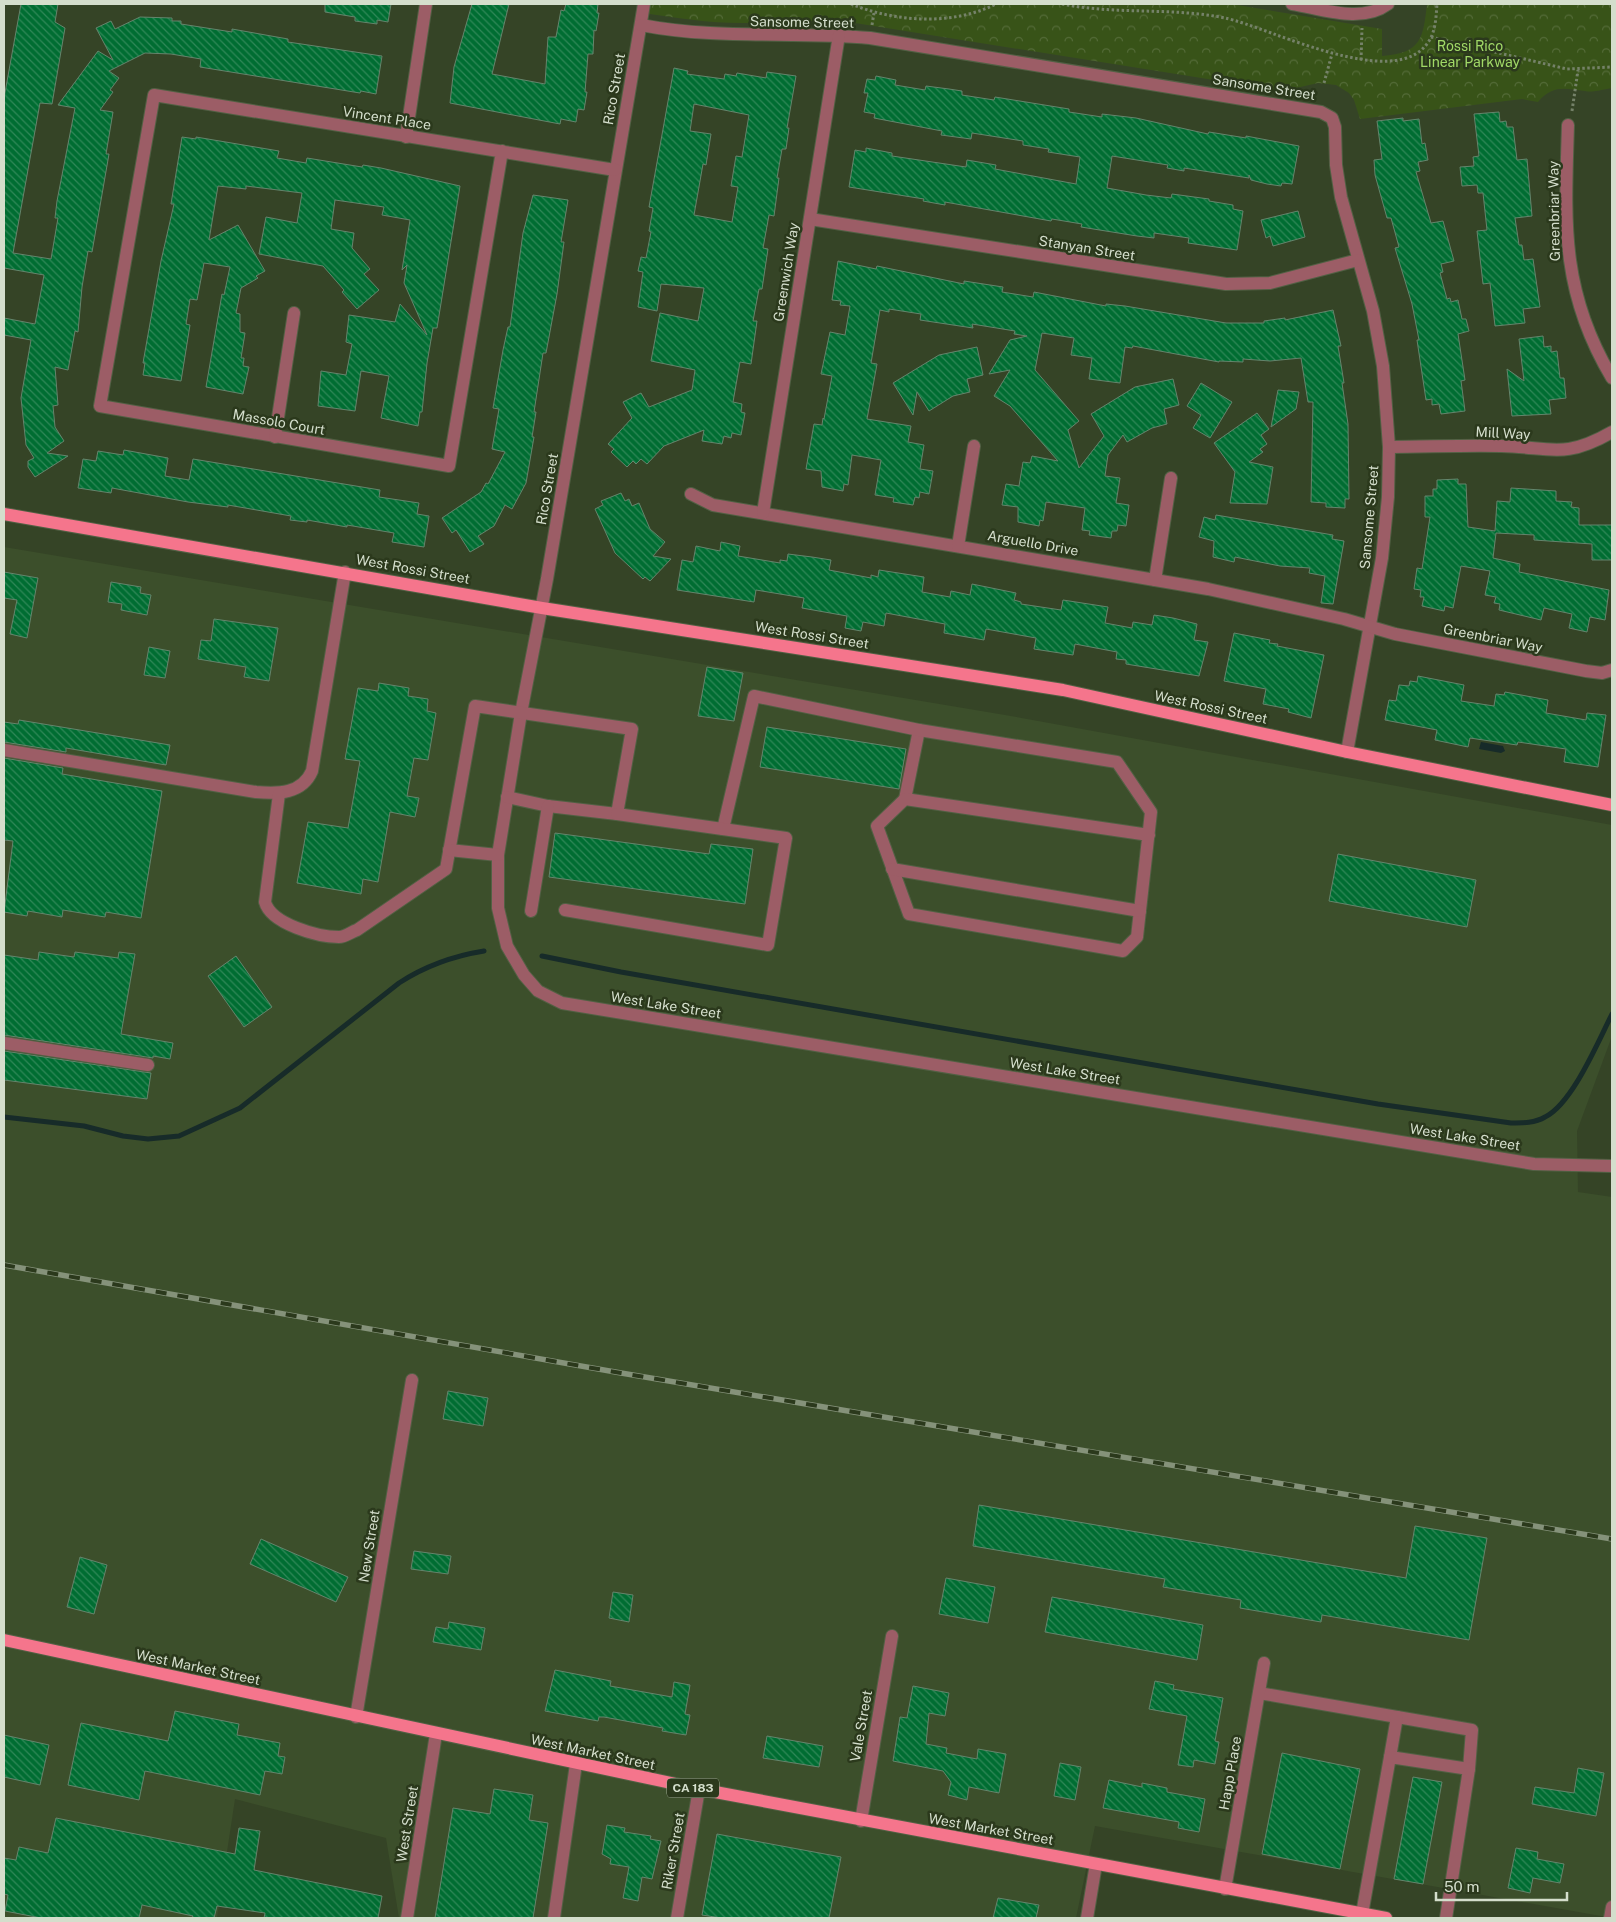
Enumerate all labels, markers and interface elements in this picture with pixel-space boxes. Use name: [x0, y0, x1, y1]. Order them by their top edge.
street label: Sansome Street: [750, 13, 854, 31]
park label: Rossi Rico Linear Parkway: [1420, 38, 1520, 70]
street label: Rico Street: [600, 52, 628, 126]
street label: Sansome Street: [1211, 71, 1317, 103]
street label: Vincent Place: [342, 103, 433, 133]
street label: Greenbriar Way: [1545, 160, 1563, 262]
street label: Greenwich Way: [770, 221, 802, 323]
street label: Stanyan Street: [1038, 232, 1136, 264]
street label: Massolo Court: [231, 406, 327, 438]
street label: Mill Way: [1475, 424, 1531, 442]
street label: Rico Street: [533, 452, 561, 526]
street label: Sansome Street: [1356, 464, 1382, 570]
street label: Arguello Drive: [986, 527, 1080, 559]
street label: West Rossi Street: [355, 551, 471, 587]
street label: West Rossi Street: [754, 618, 870, 652]
street label: Greenbriar Way: [1442, 621, 1545, 656]
street label: West Rossi Street: [1153, 687, 1269, 727]
street label: West Lake Street: [610, 988, 722, 1022]
street label: West Lake Street: [1009, 1054, 1121, 1088]
street label: West Lake Street: [1409, 1120, 1521, 1154]
street label: New Street: [355, 1508, 383, 1584]
street label: West Market Street: [134, 1646, 262, 1688]
street label: Vale Street: [847, 1689, 875, 1763]
street label: West Market Street: [529, 1731, 657, 1773]
street label: Happ Place: [1216, 1735, 1244, 1811]
road number: CA 183: [667, 1779, 719, 1798]
street label: West Street: [393, 1785, 421, 1863]
street label: West Market Street: [927, 1810, 1055, 1848]
street label: Riker Street: [658, 1811, 688, 1891]
scale bar: [1436, 1870, 1567, 1902]
text: 50 m: [1444, 1878, 1479, 1895]

